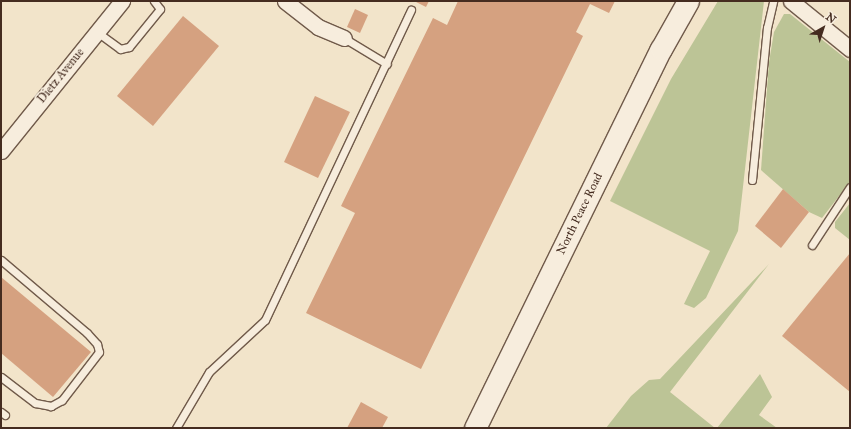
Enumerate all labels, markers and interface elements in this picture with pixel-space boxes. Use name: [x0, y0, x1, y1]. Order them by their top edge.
north arrow: [803, 8, 843, 48]
text: N: [823, 10, 839, 26]
street label: Dietz Avenue: [35, 46, 87, 106]
street label: North Peace Road: [554, 171, 606, 257]

